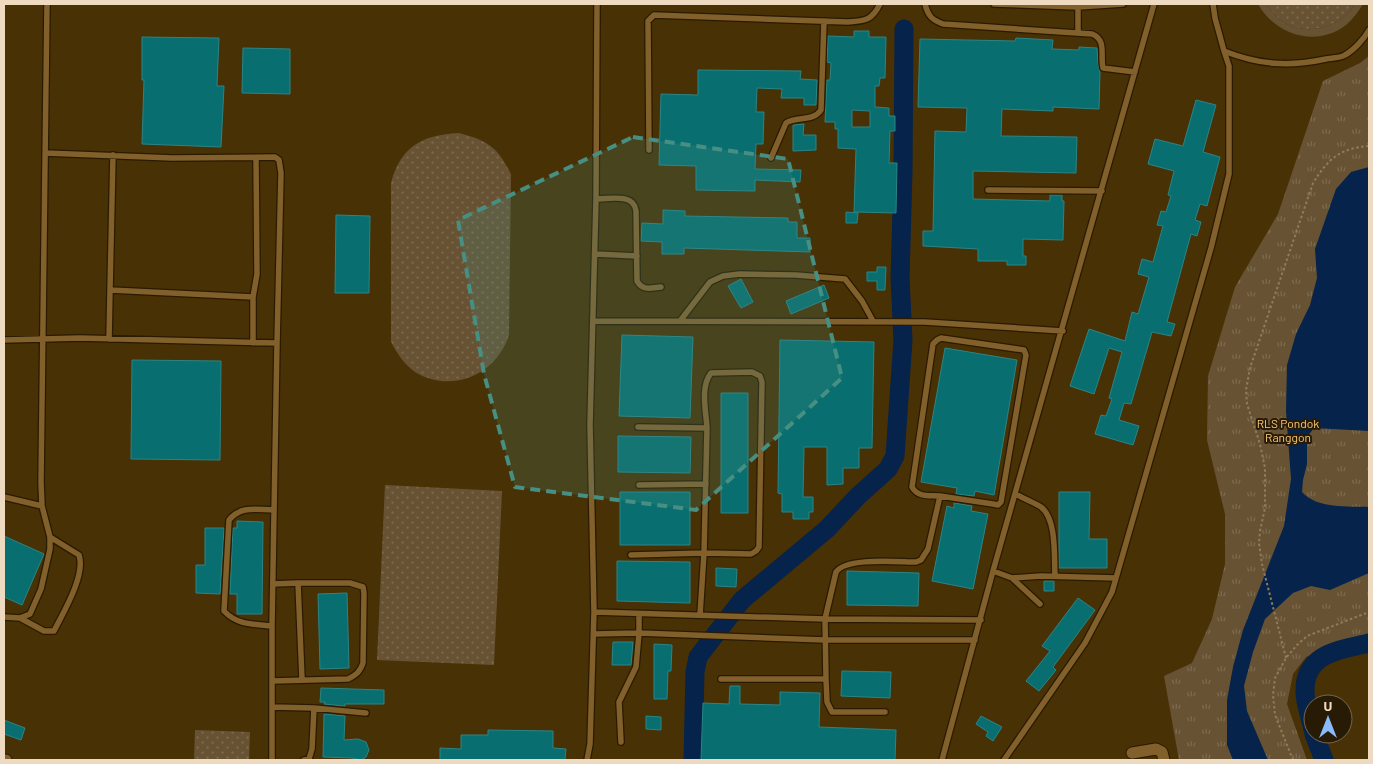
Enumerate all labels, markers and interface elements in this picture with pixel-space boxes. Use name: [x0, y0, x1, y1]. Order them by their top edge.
park label: RLS Pondok Ranggon: [1257, 416, 1319, 444]
north arrow: [1303, 694, 1353, 744]
text: U: [1324, 697, 1333, 714]

